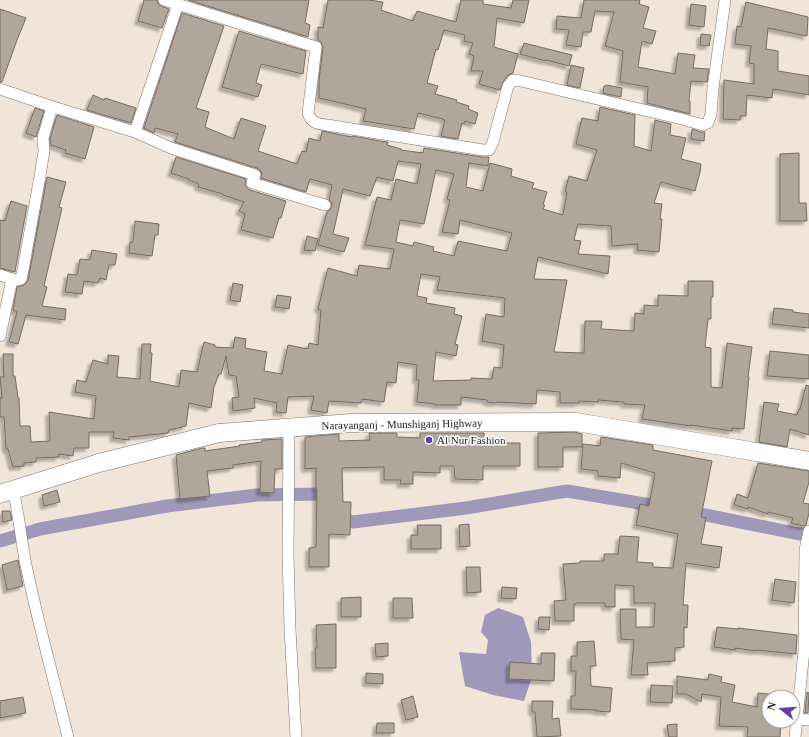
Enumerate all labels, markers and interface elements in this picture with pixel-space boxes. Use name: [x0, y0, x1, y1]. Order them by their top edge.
street label: Narayanganj - Munshiganj Highway: [321, 417, 483, 431]
place label: Al Nur Fashion: [437, 434, 506, 446]
marker: Al Nur Fashion: [424, 435, 434, 445]
north arrow: [761, 689, 801, 729]
text: N: [765, 700, 778, 712]

